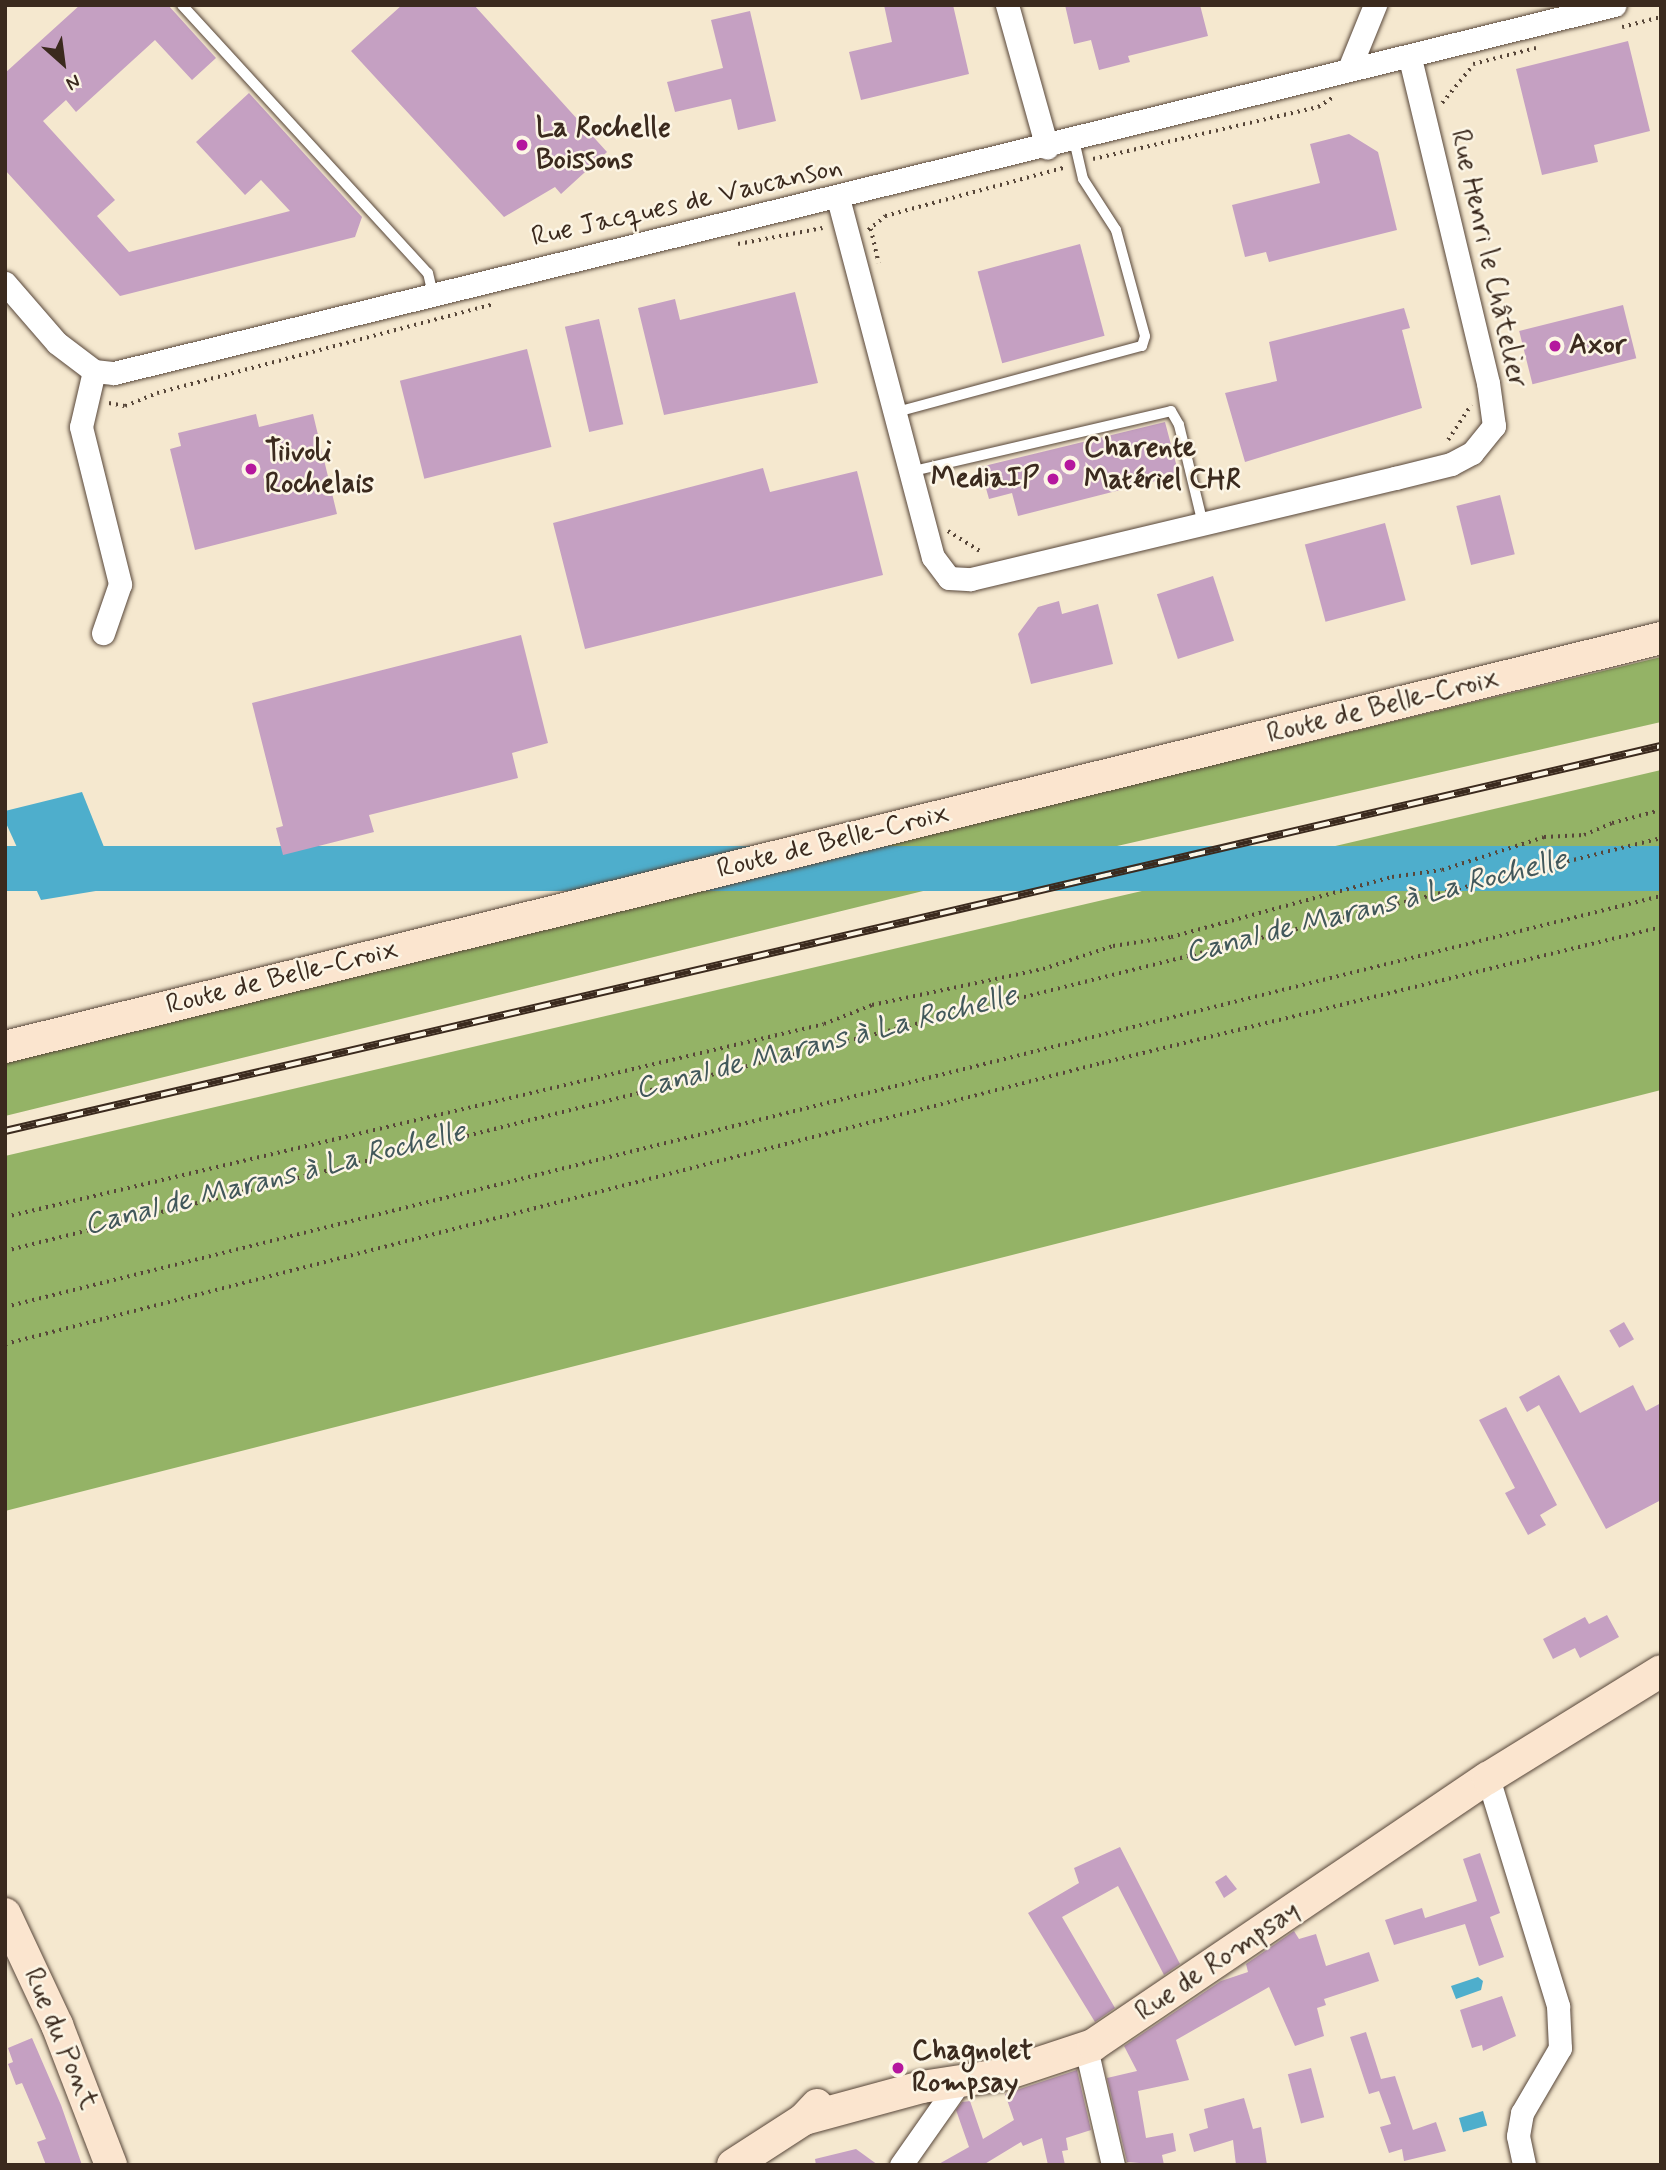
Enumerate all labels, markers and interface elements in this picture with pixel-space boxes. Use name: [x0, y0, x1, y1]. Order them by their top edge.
north arrow: [28, 28, 98, 98]
text: N: [62, 68, 85, 96]
place label: La Rochelle Boissons: [536, 112, 672, 178]
street label: Rue Henri le Châtelier: [1441, 123, 1535, 395]
marker: La Rochelle Boissons: [514, 137, 530, 153]
street label: Rue Jacques de Vaucanson: [528, 151, 846, 255]
place label: Axor: [1569, 329, 1626, 363]
marker: Axor: [1547, 338, 1563, 354]
place label: Charente Matériel CHR: [1084, 432, 1245, 498]
place label: Tiivoli Rochelais: [265, 436, 374, 502]
marker: Charente Matériel CHR: [1062, 457, 1078, 473]
marker: Tiivoli Rochelais: [243, 461, 259, 477]
place label: MediaIP: [931, 462, 1039, 496]
marker: MediaIP: [1045, 471, 1061, 487]
street label: Route de Belle-Croix: [1264, 662, 1502, 752]
street label: Route de Belle-Croix: [714, 797, 952, 887]
water label: Canal de Marans à La Rochelle: [1178, 841, 1574, 973]
street label: Route de Belle-Croix: [163, 933, 401, 1023]
water label: Canal de Marans à La Rochelle: [628, 977, 1024, 1109]
water label: Canal de Marans à La Rochelle: [77, 1113, 473, 1245]
street label: Rue de Rompsay: [1130, 1895, 1306, 2029]
street label: Rue du Pont: [18, 1970, 102, 2108]
place label: Chagnolet Rompsay: [912, 2035, 1033, 2101]
marker: Chagnolet Rompsay: [890, 2060, 906, 2076]

